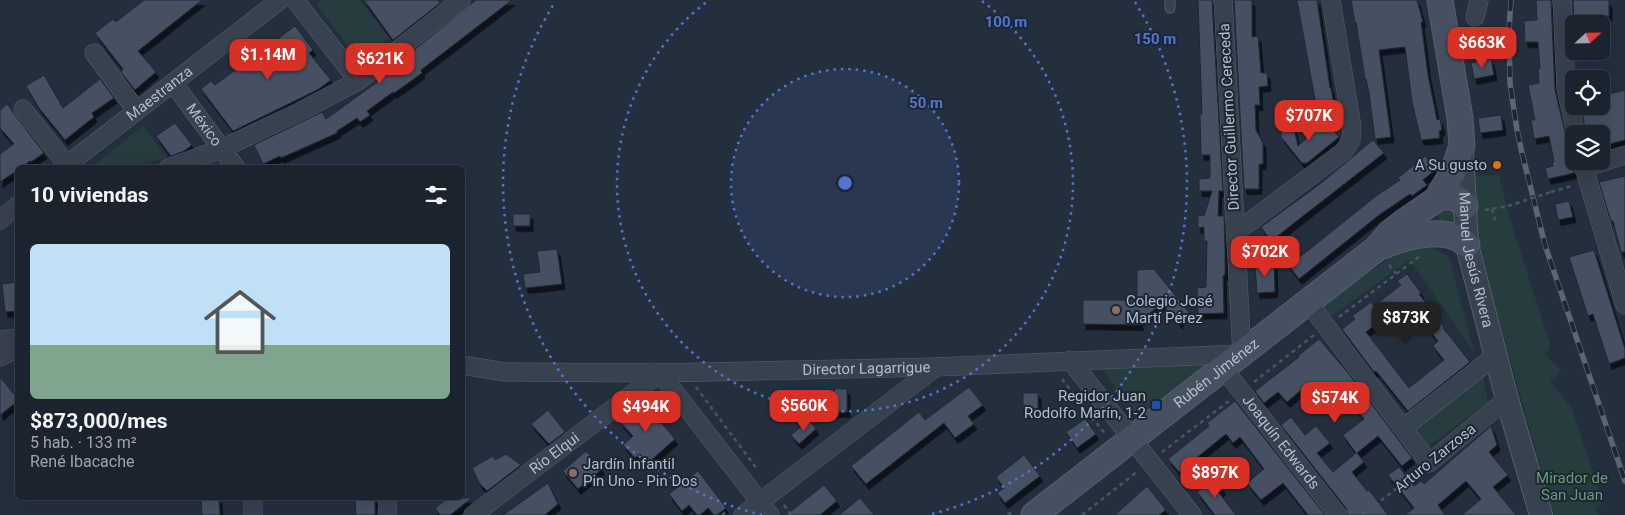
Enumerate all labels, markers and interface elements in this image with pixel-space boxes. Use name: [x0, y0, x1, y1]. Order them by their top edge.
text: 100 m: [985, 13, 1027, 31]
north arrow: [1565, 15, 1610, 60]
map controls: [1565, 15, 1610, 170]
street label: Director Guillermo Cereceda: [1215, 23, 1243, 211]
pin: $663K: [1447, 27, 1517, 69]
text: 150 m: [1134, 30, 1176, 48]
text: $663K: [1459, 33, 1505, 52]
pin: $1.14M: [227, 38, 309, 81]
pin: $621K: [345, 42, 415, 85]
text: $1.14M: [240, 45, 296, 64]
text: $621K: [357, 49, 403, 68]
street label: Maestranza: [123, 62, 196, 125]
button: locate: [1565, 70, 1610, 115]
text: 50 m: [909, 94, 943, 112]
street label: México: [182, 100, 226, 150]
pin: $707K: [1274, 100, 1344, 142]
text: $707K: [1286, 106, 1332, 125]
button: layers: [1565, 125, 1610, 170]
place label: A Su gusto: [1415, 156, 1487, 174]
marker: A Su gusto: [1491, 159, 1503, 171]
centre of rings: [836, 174, 854, 192]
icon: filters: [422, 181, 450, 209]
text: 10 viviendas: [30, 183, 149, 207]
street label: Manuel Jesús Rivera: [1455, 191, 1497, 329]
pin: $702K: [1230, 236, 1300, 278]
text: $702K: [1242, 242, 1288, 261]
icon: home: [195, 277, 285, 367]
place label: Colegio José Martí Pérez: [1126, 292, 1213, 327]
pin: $873K: [1371, 302, 1441, 344]
marker: Colegio José Martí Pérez: [1110, 304, 1122, 316]
text: $873K: [1383, 308, 1429, 327]
street label: Rubén Jiménez: [1170, 335, 1262, 412]
street label: Director Lagarrigue: [802, 358, 931, 379]
pin: $574K: [1300, 382, 1370, 424]
place label: Regidor Juan Rodolfo Marín, 1-2: [1024, 387, 1146, 422]
text: $574K: [1312, 388, 1358, 407]
pin: $494K: [611, 390, 681, 433]
pin: $560K: [769, 390, 839, 432]
street label: Joaquín Edwards: [1238, 391, 1323, 493]
text: $560K: [781, 396, 827, 415]
text: $494K: [623, 397, 669, 416]
marker: Regidor Juan Rodolfo Marín, 1-2: [1150, 399, 1162, 411]
text: $873,000/mes: [30, 409, 168, 433]
street label: Arturo Zarzosa: [1391, 420, 1479, 496]
street label: Río Elqui: [526, 429, 583, 478]
text: 5 hab. · 133 m²: [30, 433, 137, 452]
text: René Ibacache: [30, 452, 134, 471]
place label: Jardín Infantil Pin Uno - Pin Dos: [583, 455, 698, 490]
pin: $897K: [1180, 456, 1250, 499]
text: $897K: [1192, 463, 1238, 482]
marker: Jardín Infantil Pin Uno - Pin Dos: [567, 467, 579, 479]
park label: Mirador de San Juan: [1536, 469, 1608, 504]

